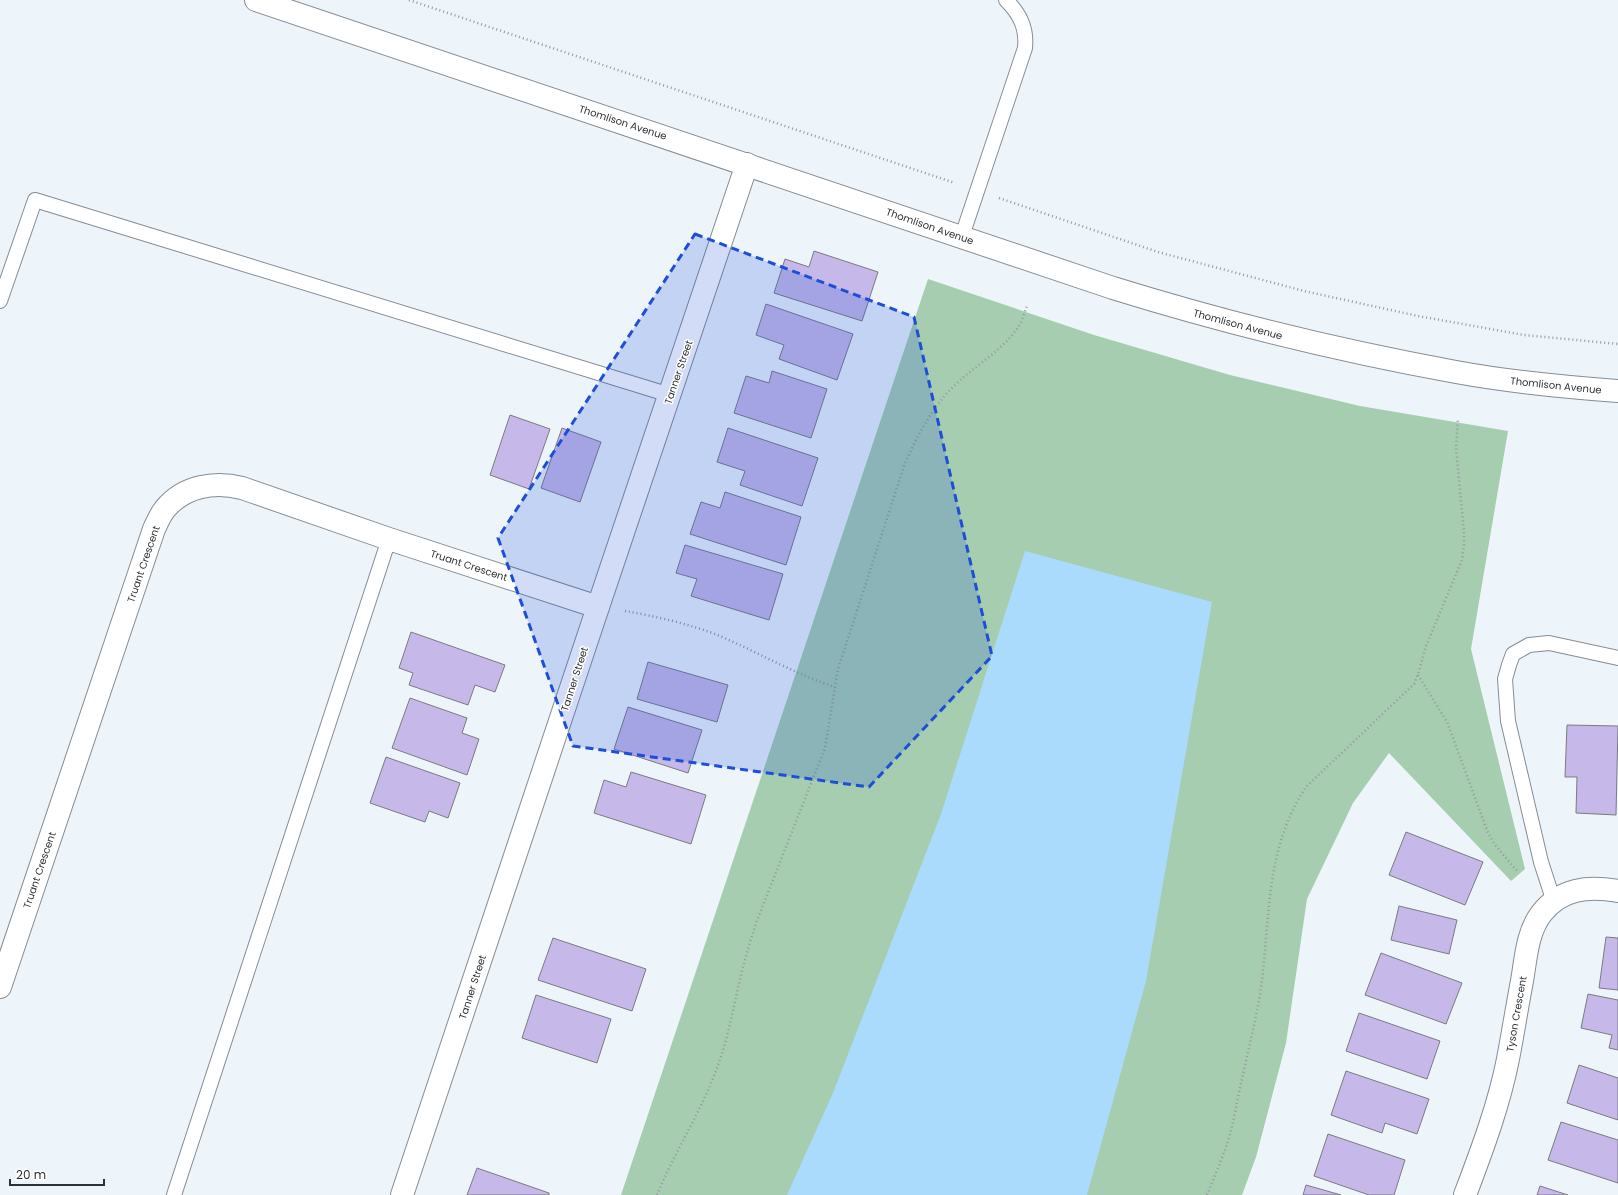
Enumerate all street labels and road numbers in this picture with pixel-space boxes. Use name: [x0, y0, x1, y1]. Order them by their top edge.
street label: Thomlison Avenue: [577, 101, 669, 144]
street label: Thomlison Avenue: [884, 204, 976, 248]
street label: Thomlison Avenue: [1192, 305, 1284, 344]
street label: Tanner Street: [660, 338, 697, 406]
street label: Thomlison Avenue: [1510, 373, 1602, 398]
street label: Truant Crescent: [123, 523, 164, 605]
street label: Truant Crescent: [428, 546, 510, 585]
street label: Tanner Street: [557, 645, 592, 713]
street label: Truant Crescent: [19, 829, 60, 911]
street label: Tanner Street: [455, 953, 490, 1021]
street label: Tyson Crescent: [1502, 975, 1531, 1053]

